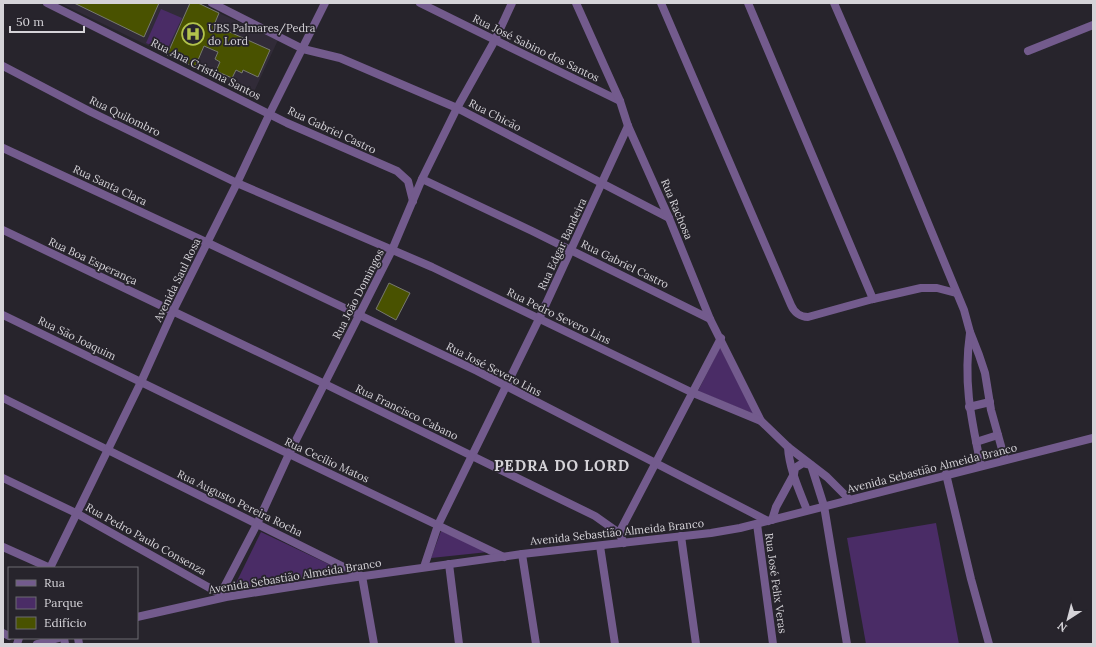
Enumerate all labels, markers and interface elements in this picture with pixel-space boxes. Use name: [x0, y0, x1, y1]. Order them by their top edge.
scale bar: [10, 8, 84, 34]
street label: Rua José Sabino dos Santos: [470, 11, 602, 85]
text: 50 m: [16, 14, 44, 29]
hospital icon: UBS Palmares/Pedra do Lord: [180, 21, 206, 47]
place label: UBS Palmares/Pedra do Lord: [208, 21, 316, 48]
street label: Rua Ana Cristina Santos: [149, 35, 263, 103]
street label: Rua Quilombro: [87, 93, 163, 139]
street label: Rua Chicão: [466, 96, 524, 134]
street label: Rua Gabriel Castro: [286, 103, 378, 157]
street label: Rua Santa Clara: [71, 162, 150, 208]
street label: Rua Rachosa: [658, 177, 696, 242]
street label: Rua Edgar Bandeira: [535, 195, 590, 292]
street label: Rua Boa Esperança: [46, 234, 140, 288]
street label: Avenida Saul Rosa: [150, 236, 203, 325]
street label: Rua Gabriel Castro: [579, 237, 671, 291]
street label: Rua João Domingos: [329, 247, 387, 341]
street label: Rua Pedro Severo Lins: [505, 285, 613, 347]
street label: Rua São Joaquim: [36, 313, 119, 363]
street label: Rua José Severo Lins: [444, 339, 544, 399]
street label: Rua Francisco Cabano: [353, 381, 461, 443]
street label: Rua Cecílio Matos: [283, 434, 371, 486]
street label: Avenida Sebastião Almeida Branco: [845, 440, 1018, 496]
district label: PEDRA DO LORD: [494, 456, 630, 475]
street label: Rua Augusto Pereira Rocha: [175, 467, 305, 540]
street label: Rua Pedro Paulo Consenza: [83, 500, 209, 578]
street label: Avenida Sebastião Almeida Branco: [528, 516, 705, 548]
street label: Rua José Felix Veras: [762, 532, 790, 634]
street label: Avenida Sebastião Almeida Branco: [207, 555, 382, 597]
legend: [8, 567, 138, 639]
text: Rua: [44, 575, 65, 590]
text: Parque: [44, 595, 84, 610]
north arrow: [1048, 599, 1088, 639]
text: Edifício: [44, 615, 87, 630]
text: N: [1054, 619, 1070, 635]

